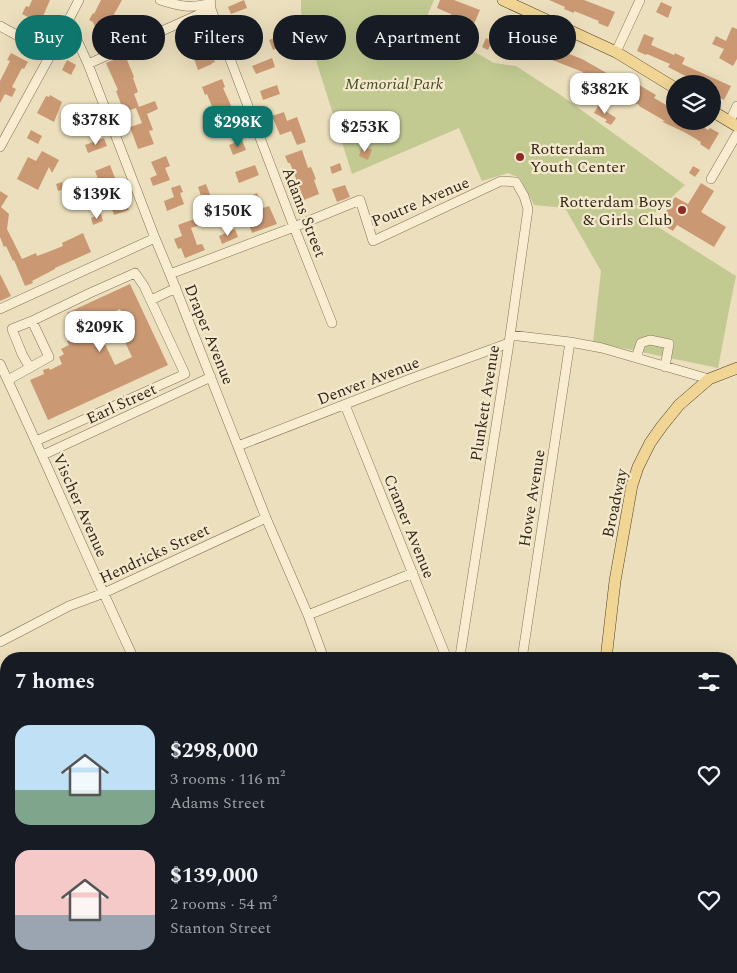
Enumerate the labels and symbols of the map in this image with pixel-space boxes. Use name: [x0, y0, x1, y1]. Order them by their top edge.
park label: Memorial Park: [345, 72, 444, 96]
pin: $382K: [570, 72, 640, 115]
pin: $378K: [61, 104, 131, 146]
pin: $298K: [203, 106, 273, 148]
pin: $253K: [330, 110, 400, 153]
place label: Rotterdam Youth Center: [530, 137, 625, 179]
marker: Rotterdam Youth Center: [514, 151, 526, 163]
street label: Adams Street: [276, 164, 332, 261]
street label: Poutre Avenue: [368, 171, 473, 233]
pin: $139K: [62, 178, 132, 220]
place label: Rotterdam Boys & Girls Club: [559, 190, 672, 232]
pin: $150K: [193, 194, 263, 237]
marker: Rotterdam Boys & Girls Club: [676, 204, 688, 216]
street label: Draper Avenue: [178, 280, 240, 388]
pin: $209K: [65, 310, 135, 353]
street label: Plunkett Avenue: [464, 343, 506, 463]
street label: Denver Avenue: [314, 350, 423, 411]
street label: Earl Street: [82, 377, 161, 431]
street label: Howe Avenue: [512, 448, 552, 549]
street label: Vischer Avenue: [46, 450, 114, 561]
street label: Broadway: [596, 465, 634, 540]
street label: Cramer Avenue: [377, 471, 441, 582]
street label: Hendricks Street: [95, 518, 214, 590]

